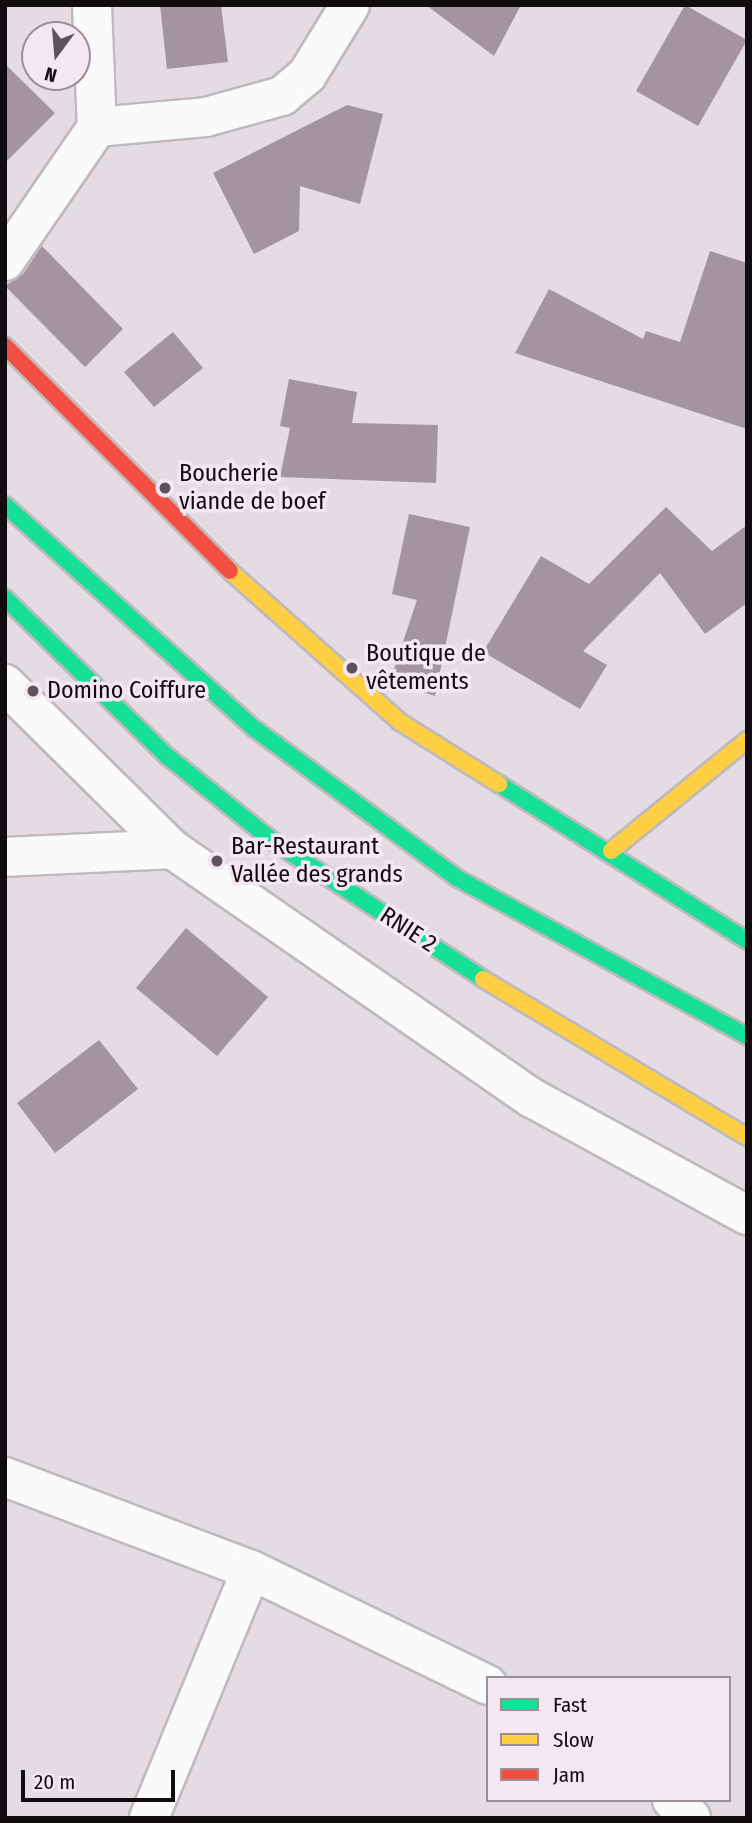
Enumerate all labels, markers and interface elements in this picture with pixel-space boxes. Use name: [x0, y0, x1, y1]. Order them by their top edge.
north arrow: [21, 21, 91, 91]
text: N: [42, 62, 59, 87]
place label: Boucherie viande de boef: [179, 460, 325, 516]
marker: Boucherie viande de boef: [157, 480, 173, 496]
place label: Boutique de vêtements: [366, 640, 486, 696]
marker: Boutique de vêtements: [344, 660, 360, 676]
place label: Domino Coiffure: [47, 677, 206, 705]
marker: Domino Coiffure: [25, 683, 41, 699]
place label: Bar-Restaurant Vallée des grands: [231, 833, 403, 889]
marker: Bar-Restaurant Vallée des grands: [209, 853, 225, 869]
street label: RNIE 2: [374, 901, 442, 959]
legend: [486, 1676, 731, 1802]
text: Fast: [553, 1692, 587, 1718]
text: Slow: [553, 1727, 594, 1753]
scale bar: [24, 1756, 178, 1800]
text: Jam: [553, 1762, 585, 1788]
text: 20 m: [34, 1769, 75, 1795]

